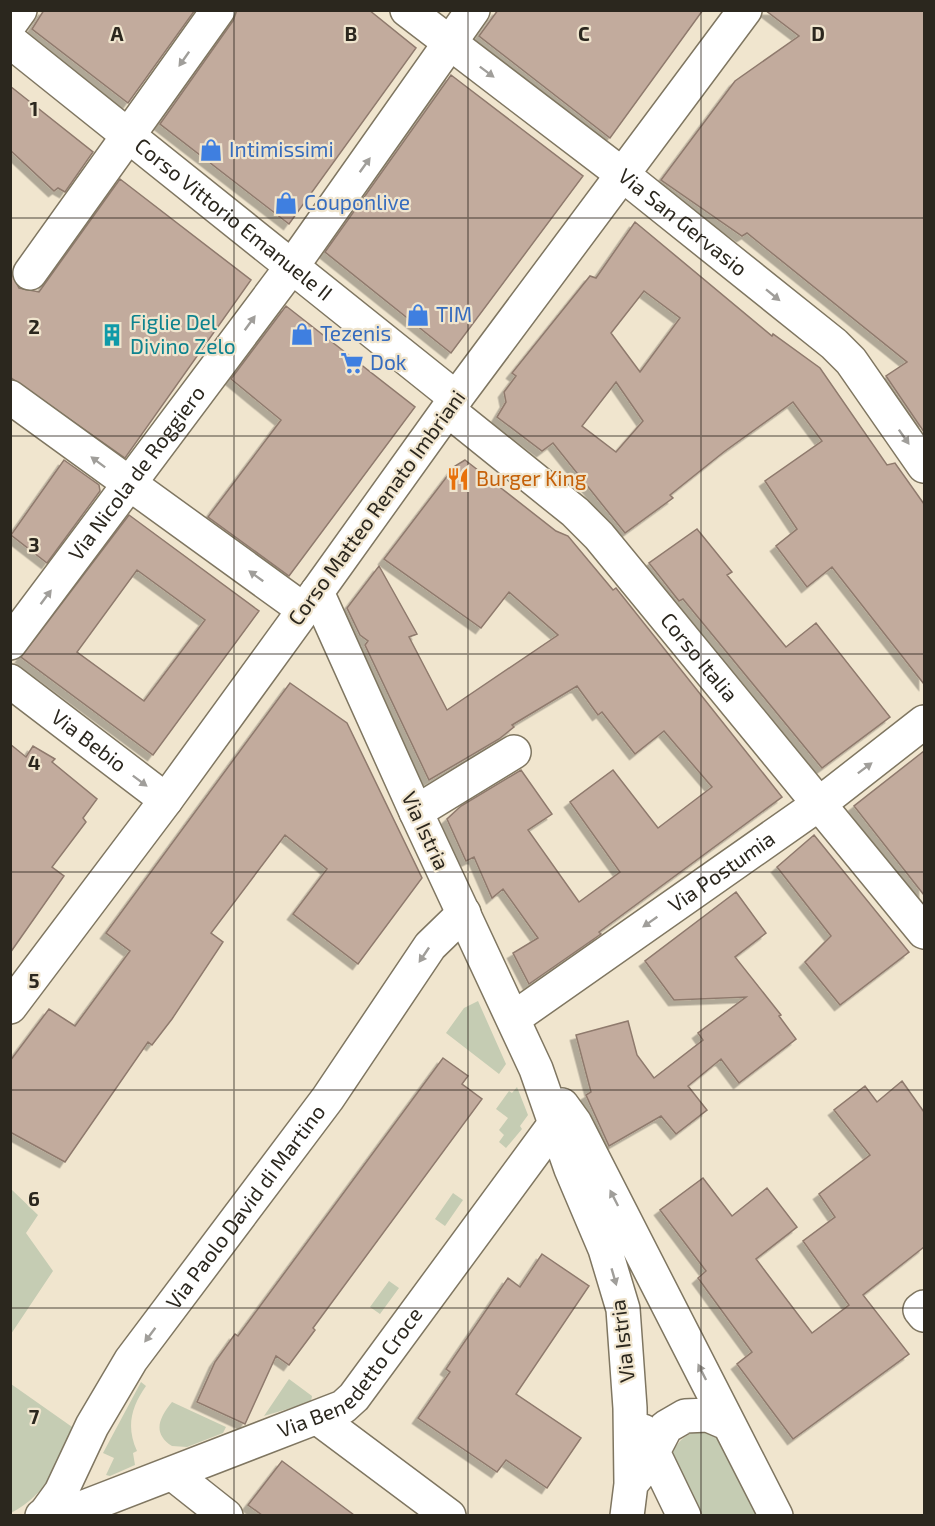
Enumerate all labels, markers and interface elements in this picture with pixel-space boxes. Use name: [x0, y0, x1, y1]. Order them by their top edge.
text: A: [110, 21, 124, 45]
text: B: [345, 21, 357, 45]
text: C: [578, 21, 590, 45]
text: D: [811, 21, 825, 45]
one-way arrow: [178, 50, 190, 66]
one-way arrow: [479, 65, 495, 78]
text: 1: [30, 96, 38, 120]
street label: Corso Vittorio Emanuele II: [130, 132, 338, 305]
place label: Intimissimi: [229, 136, 334, 161]
shop icon: Intimissimi: [198, 137, 224, 163]
one-way arrow: [359, 157, 371, 173]
street label: Via San Gervasio: [614, 162, 753, 281]
place label: Couponlive: [304, 189, 410, 214]
shop icon: Couponlive: [273, 190, 299, 216]
one-way arrow: [765, 289, 781, 302]
place label: TIM: [436, 301, 472, 326]
shop icon: TIM: [405, 302, 431, 328]
place label: Figlie Del Divino Zelo: [130, 309, 236, 358]
text: 2: [28, 314, 40, 338]
one-way arrow: [244, 315, 256, 330]
place label: Tezenis: [320, 320, 391, 345]
shop icon: Tezenis: [289, 321, 315, 347]
building icon: Figlie Del Divino Zelo: [99, 322, 125, 348]
place label: Dok: [370, 349, 407, 374]
supermarket icon: Dok: [339, 350, 365, 376]
street label: Via Nicola de Roggiero: [62, 380, 209, 565]
street label: Corso Matteo Renato Imbriani: [282, 385, 469, 629]
one-way arrow: [898, 429, 909, 445]
one-way arrow: [90, 456, 106, 468]
place label: Burger King: [476, 465, 587, 490]
restaurant icon: Burger King: [445, 466, 471, 492]
text: 3: [28, 532, 40, 556]
one-way arrow: [249, 570, 265, 582]
one-way arrow: [39, 589, 51, 604]
street label: Corso Italia: [656, 607, 744, 706]
street label: Via Bebio: [47, 703, 132, 776]
text: 4: [28, 750, 41, 774]
one-way arrow: [857, 762, 873, 775]
one-way arrow: [133, 774, 148, 786]
street label: Via Istria: [397, 787, 455, 874]
street label: Via Postumia: [663, 825, 779, 917]
one-way arrow: [643, 916, 659, 928]
one-way arrow: [418, 947, 429, 963]
text: 5: [28, 968, 40, 992]
street label: Via Paolo David di Martino: [160, 1099, 330, 1313]
text: 6: [28, 1186, 40, 1210]
one-way arrow: [609, 1190, 618, 1207]
one-way arrow: [610, 1269, 619, 1287]
street label: Via Istria: [604, 1298, 639, 1384]
street label: Via Benedetto Croce: [274, 1302, 427, 1442]
one-way arrow: [145, 1327, 157, 1342]
one-way arrow: [698, 1363, 708, 1381]
text: 7: [29, 1404, 40, 1428]

